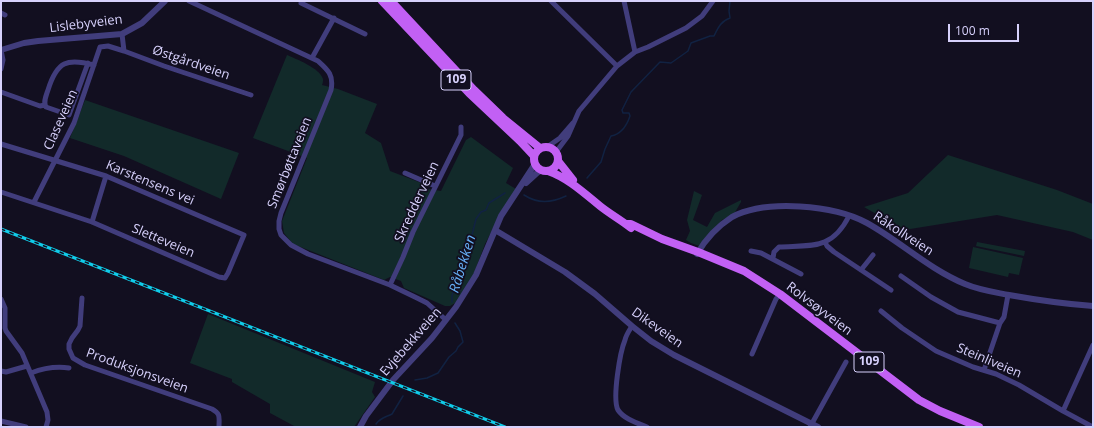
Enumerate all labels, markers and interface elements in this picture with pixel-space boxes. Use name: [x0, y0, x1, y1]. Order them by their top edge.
street label: Lislebyveien: [48, 12, 124, 36]
scale bar: [950, 16, 1021, 42]
text: 100 m: [955, 22, 990, 39]
street label: Østgårdveien: [150, 42, 232, 84]
road number: 109: [441, 70, 471, 90]
street label: Claseveien: [41, 87, 81, 153]
street label: Smørbøttaveien: [265, 115, 315, 211]
street label: Karstensens vei: [103, 157, 197, 209]
street label: Skredderveien: [391, 159, 443, 245]
street label: Råkollveien: [870, 209, 936, 259]
street label: Sletteveien: [129, 221, 197, 261]
water label: Råbekken: [446, 233, 480, 295]
street label: Rolvsøyveien: [783, 279, 855, 339]
street label: Evjebekkveien: [377, 305, 445, 379]
street label: Dikeveien: [628, 305, 686, 351]
street label: Steinliveien: [954, 340, 1024, 382]
street label: Produksjonsveien: [84, 345, 190, 397]
road number: 109: [854, 352, 884, 372]

